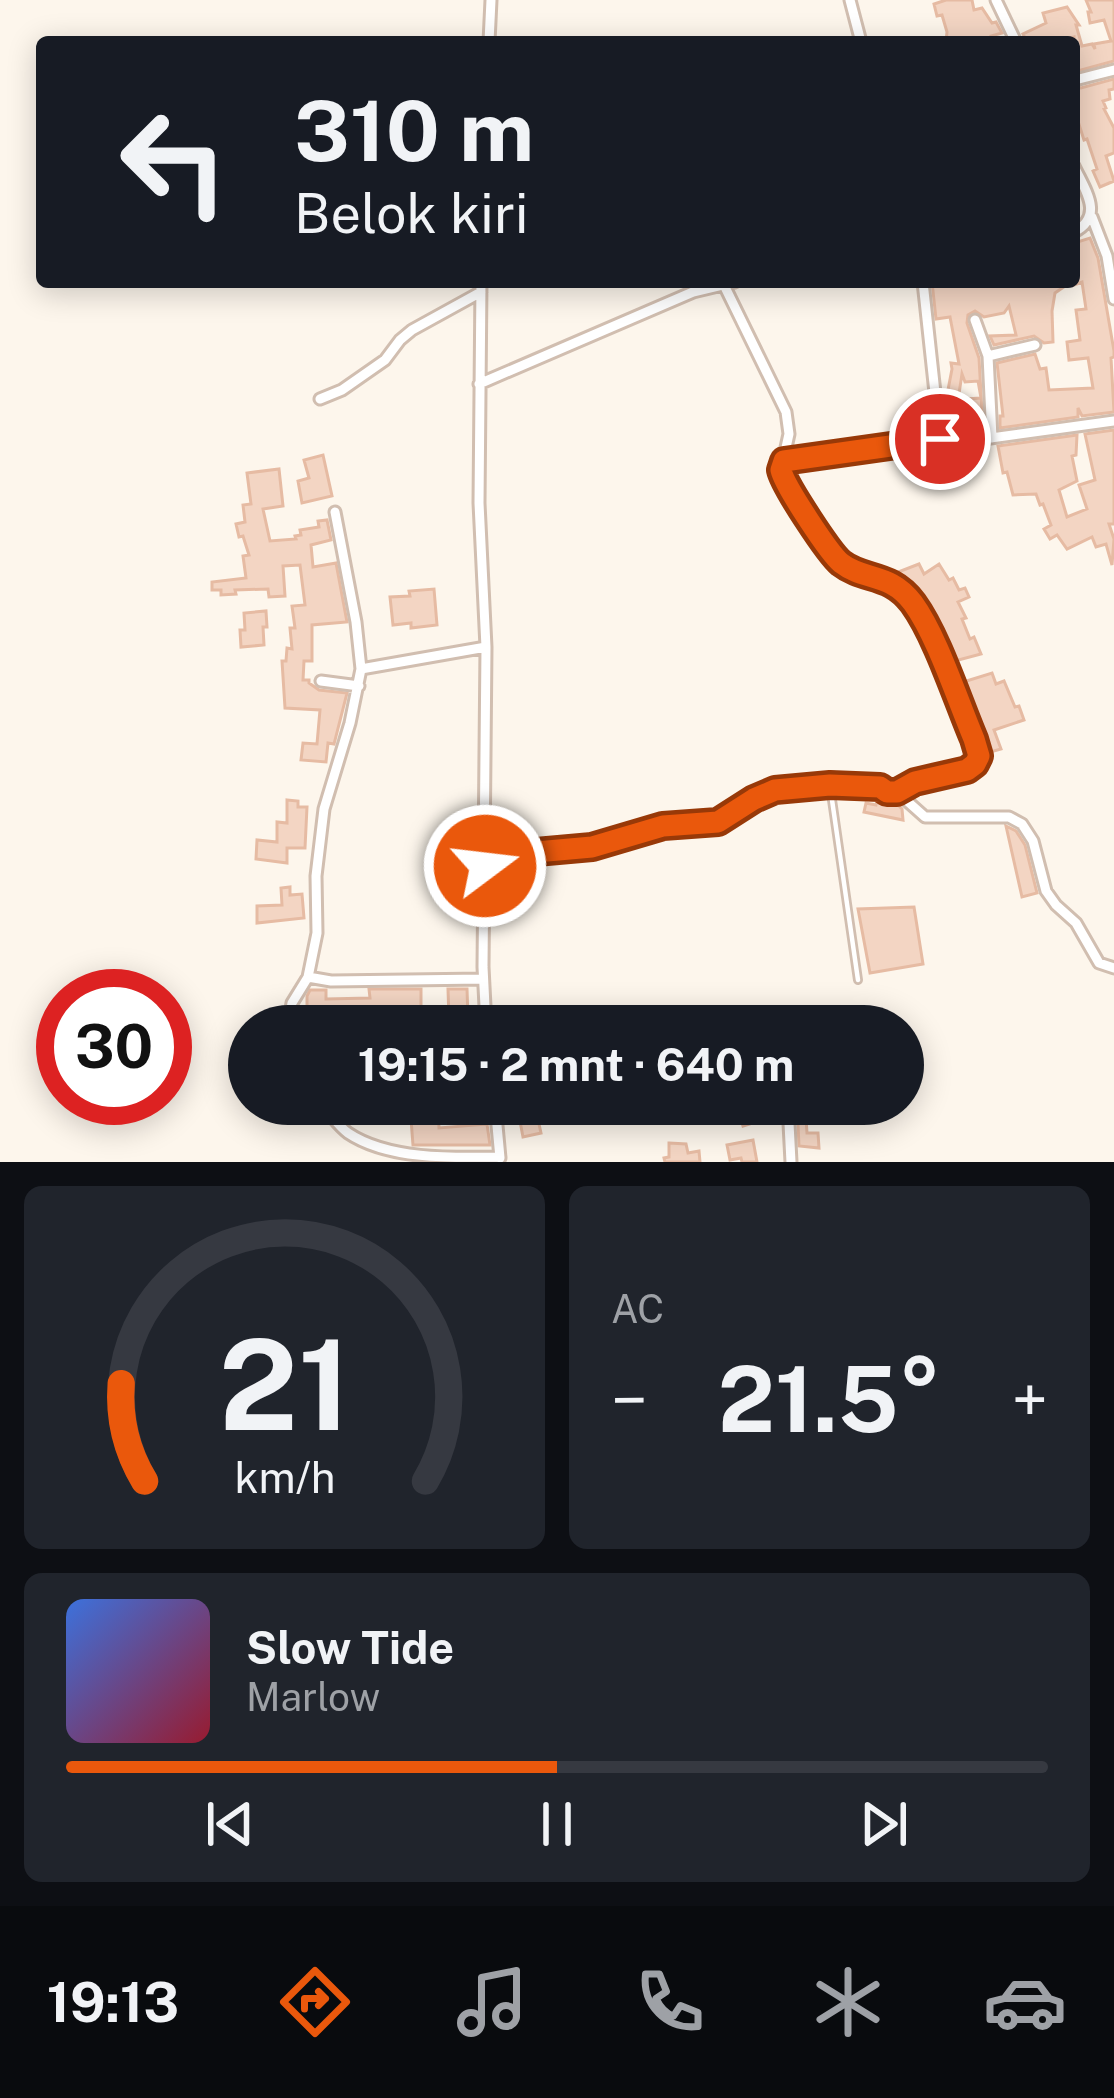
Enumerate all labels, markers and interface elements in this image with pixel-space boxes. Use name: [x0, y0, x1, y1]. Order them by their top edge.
text: 310 m: [294, 81, 534, 180]
icon: left: [96, 84, 252, 240]
text: Belok kiri: [294, 182, 529, 245]
pin: [889, 388, 991, 490]
icon: arrive: [907, 406, 973, 472]
position arrow: [422, 803, 548, 929]
speed limit sign: 30: [36, 969, 192, 1125]
text: 19:15 · 2 mnt · 640 m: [358, 1038, 794, 1091]
text: AC: [611, 1286, 664, 1332]
text: 21: [218, 1311, 351, 1458]
text: 21.5°: [718, 1346, 941, 1452]
text: −: [611, 1361, 648, 1439]
text: +: [1011, 1361, 1048, 1439]
text: km/h: [234, 1451, 335, 1502]
text: Slow Tide: [246, 1621, 454, 1674]
text: Marlow: [246, 1674, 380, 1720]
icon: previous: [197, 1791, 263, 1857]
icon: pause: [524, 1791, 590, 1857]
icon: next: [851, 1791, 917, 1857]
icon: directions: [273, 1960, 357, 2044]
icon: music: [450, 1960, 534, 2044]
icon: phone: [628, 1960, 712, 2044]
icon: climate: [806, 1960, 890, 2044]
icon: car: [983, 1960, 1067, 2044]
text: 19:13: [47, 1971, 179, 2034]

